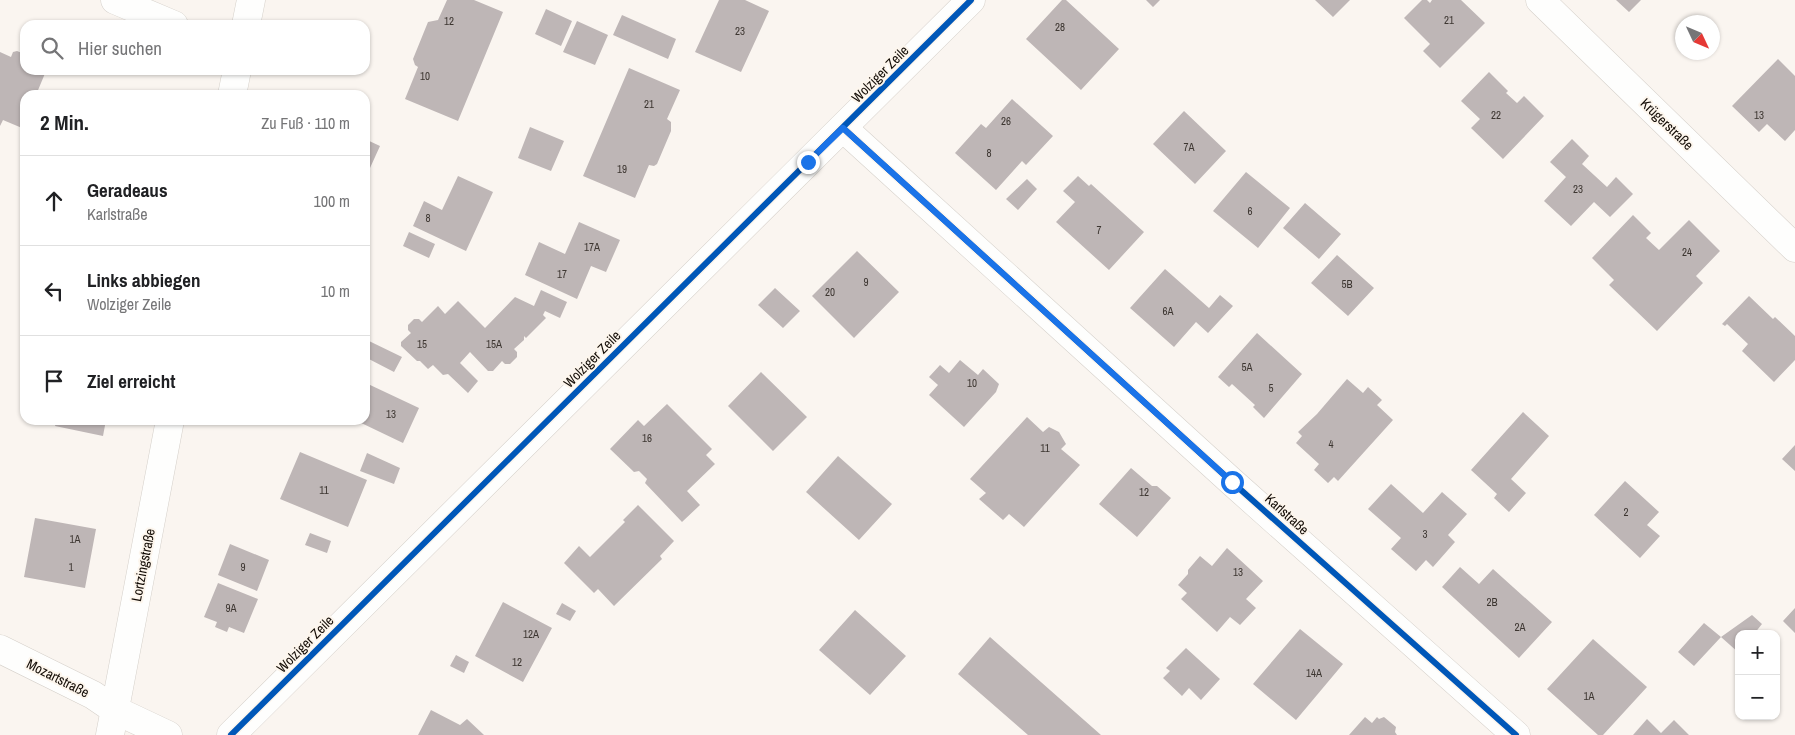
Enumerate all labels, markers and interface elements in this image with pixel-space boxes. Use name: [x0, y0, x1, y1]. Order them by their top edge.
house number: 21: [1444, 13, 1454, 27]
house number: 12: [444, 14, 454, 28]
north arrow: [1675, 15, 1720, 60]
search box: [20, 20, 370, 75]
house number: 28: [1055, 20, 1065, 34]
house number: 23: [735, 24, 745, 38]
icon: search: [38, 34, 66, 62]
text: Hier suchen: [78, 35, 162, 61]
street label: Wolziger Zeile: [848, 42, 912, 106]
house number: 10: [420, 69, 430, 83]
street label: Krügerstraße: [1637, 94, 1697, 154]
house number: 21: [644, 97, 654, 111]
text: 2 Min.: [40, 108, 89, 137]
house number: 22: [1491, 108, 1501, 122]
house number: 13: [1754, 108, 1764, 122]
text: Zu Fuß · 110 m: [261, 112, 350, 134]
house number: 26: [1001, 114, 1011, 128]
house number: 7A: [1183, 140, 1195, 154]
house number: 8: [986, 146, 992, 160]
route end: [797, 151, 820, 174]
house number: 19: [617, 162, 627, 176]
text: Geradeaus: [87, 177, 168, 203]
house number: 23: [1573, 182, 1583, 196]
icon: ahead: [40, 187, 68, 215]
text: 100 m: [314, 190, 350, 212]
text: Karlstraße: [87, 203, 148, 225]
house number: 6: [1247, 204, 1253, 218]
house number: 8: [425, 211, 431, 225]
house number: 7: [1096, 223, 1102, 237]
house number: 17A: [584, 240, 601, 254]
house number: 24: [1682, 245, 1692, 259]
text: Links abbiegen: [87, 267, 200, 293]
house number: 17: [557, 267, 567, 281]
house number: 9: [863, 275, 869, 289]
icon: left: [40, 277, 68, 305]
house number: 5B: [1341, 277, 1353, 291]
text: 10 m: [321, 280, 350, 302]
house number: 20: [825, 285, 835, 299]
text: Wolziger Zeile: [87, 293, 171, 315]
house number: 6A: [1162, 304, 1174, 318]
street label: Wolziger Zeile: [560, 327, 624, 391]
house number: 15: [417, 337, 427, 351]
house number: 15A: [486, 337, 503, 351]
house number: 5A: [1241, 360, 1253, 374]
icon: arrive: [40, 367, 68, 395]
text: Ziel erreicht: [87, 368, 175, 394]
house number: 10: [967, 376, 977, 390]
house number: 5: [1268, 381, 1274, 395]
house number: 13: [386, 407, 396, 421]
house number: 16: [642, 431, 652, 445]
house number: 4: [1328, 437, 1334, 451]
house number: 11: [1040, 441, 1050, 455]
route start: [1221, 471, 1244, 494]
house number: 11: [319, 483, 329, 497]
house number: 12: [1139, 485, 1149, 499]
street label: Karlstraße: [1261, 490, 1313, 538]
house number: 2: [1623, 505, 1629, 519]
street label: Lortzingstraße: [127, 527, 159, 603]
house number: 3: [1422, 527, 1428, 541]
house number: 1A: [69, 532, 81, 546]
house number: 1: [68, 560, 74, 574]
house number: 9: [240, 560, 246, 574]
house number: 13: [1233, 565, 1243, 579]
house number: 2B: [1486, 595, 1498, 609]
house number: 9A: [225, 601, 237, 615]
street label: Wolziger Zeile: [273, 612, 337, 676]
house number: 2A: [1514, 620, 1526, 634]
house number: 12A: [523, 627, 540, 641]
map controls: [1735, 630, 1780, 720]
button: +: [1735, 630, 1780, 675]
street label: Mozartstraße: [24, 655, 92, 701]
house number: 12: [512, 655, 522, 669]
house number: 14A: [1306, 666, 1323, 680]
button: −: [1735, 675, 1780, 720]
house number: 1A: [1583, 689, 1595, 703]

